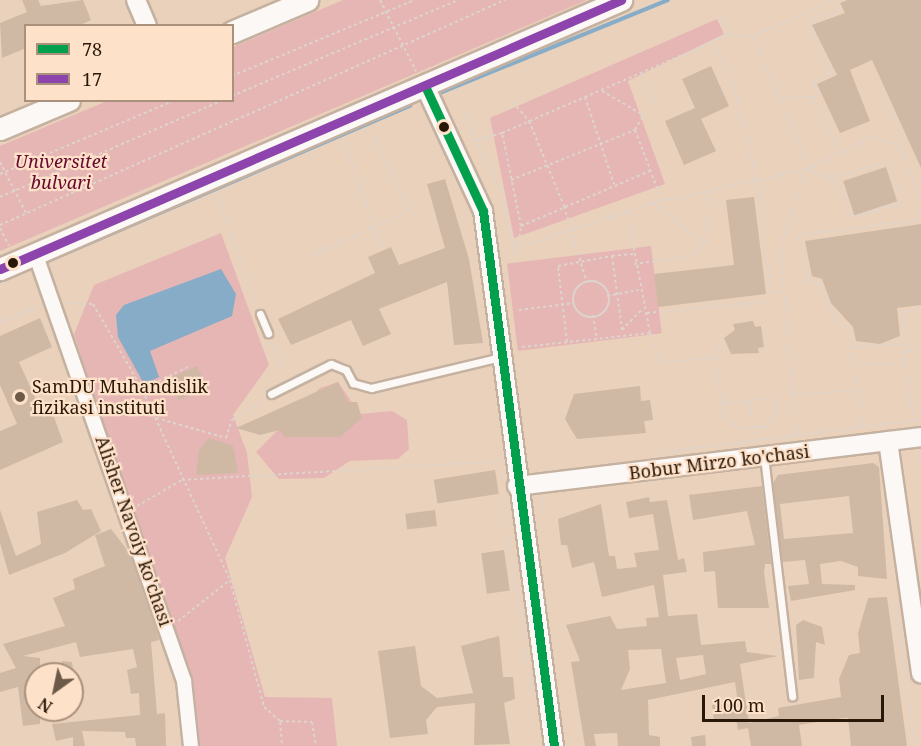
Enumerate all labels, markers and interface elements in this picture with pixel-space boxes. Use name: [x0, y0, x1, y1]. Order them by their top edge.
legend: [24, 24, 234, 102]
text: 78: [82, 37, 102, 61]
text: 17: [82, 67, 102, 91]
unlabelled marker: [438, 121, 450, 133]
park label: Universitet bulvari: [15, 151, 107, 194]
unlabelled marker: [7, 257, 19, 269]
place label: SamDU Muhandislik fizikasi instituti: [32, 376, 208, 418]
marker: SamDU Muhandislik fizikasi instituti: [13, 390, 27, 404]
street label: Alisher Navoiy ko'chasi: [91, 433, 177, 629]
street label: Bobur Mirzo ko'chasi: [628, 440, 810, 484]
north arrow: [24, 662, 84, 722]
scale bar: [705, 683, 886, 721]
text: N: [34, 693, 57, 718]
text: 100 m: [713, 693, 765, 717]

